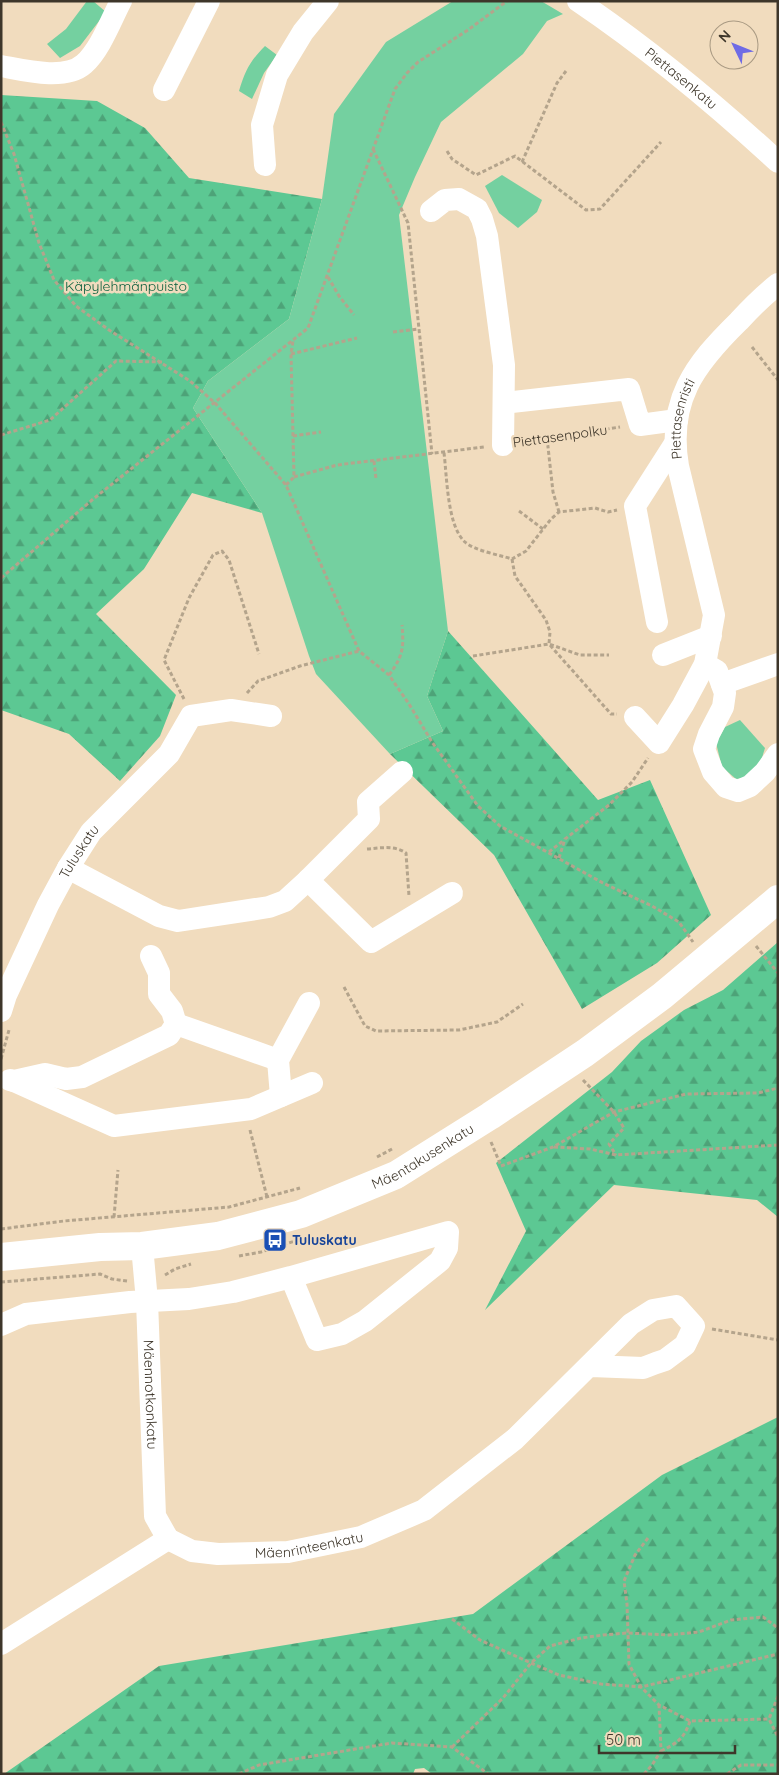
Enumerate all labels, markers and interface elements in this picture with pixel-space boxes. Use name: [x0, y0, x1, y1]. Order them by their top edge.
north arrow: [709, 20, 759, 70]
text: N: [714, 26, 735, 46]
street label: Piettasenkatu: [641, 44, 721, 113]
park label: Käpylehmänpuisto: [65, 277, 187, 295]
street label: Piettasenristi: [667, 375, 699, 460]
street label: Piettasenpolku: [512, 420, 608, 452]
street label: Tuluskatu: [55, 820, 103, 882]
street label: Mäentakusenkatu: [369, 1119, 477, 1193]
bus stop icon: Tuluskatu: [262, 1227, 288, 1253]
place label: Tuluskatu: [292, 1231, 357, 1249]
street label: Mäennotkonkatu: [139, 1340, 162, 1450]
street label: Mäenrinteenkatu: [255, 1528, 365, 1562]
scale bar: [599, 1722, 735, 1754]
text: 50 m: [606, 1730, 641, 1749]

